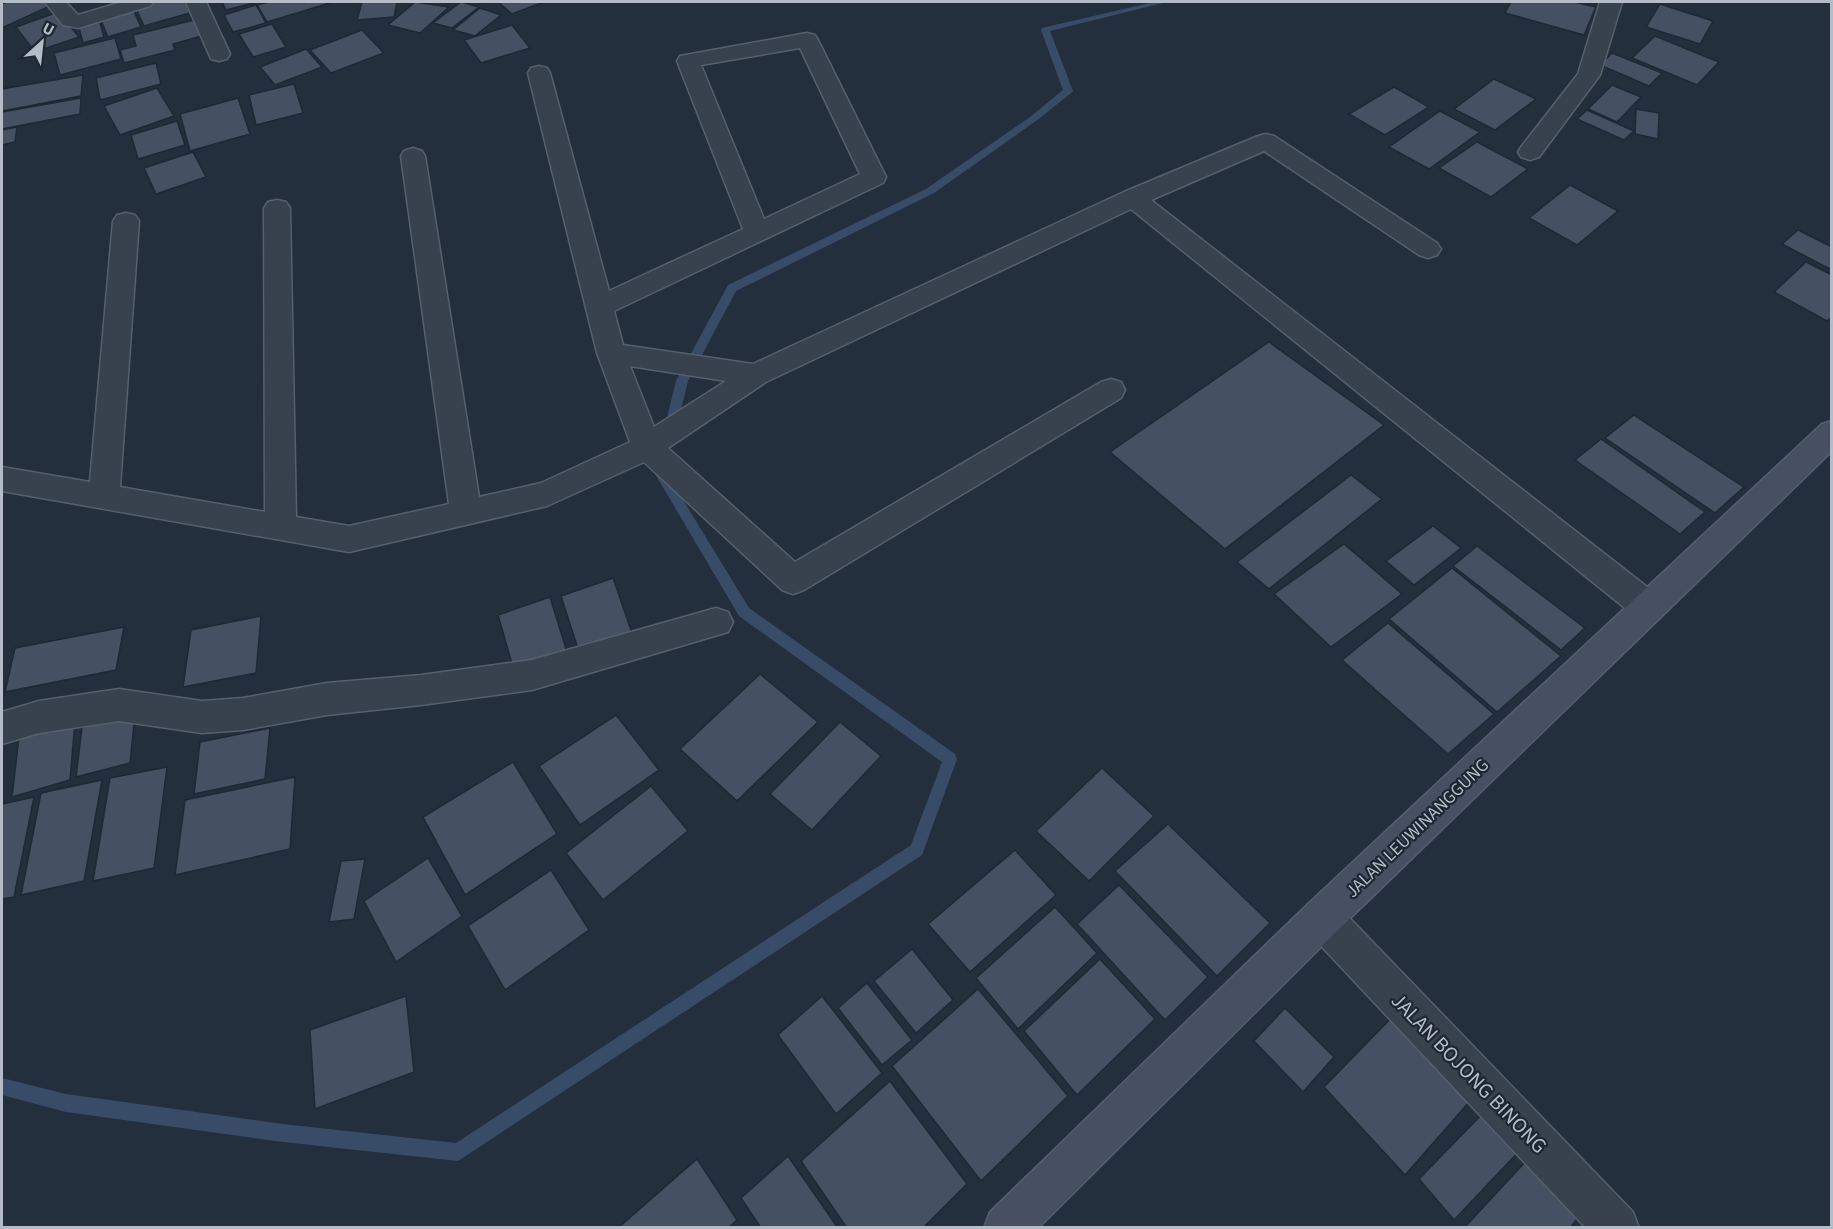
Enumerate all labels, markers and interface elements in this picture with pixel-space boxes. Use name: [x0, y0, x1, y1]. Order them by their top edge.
north arrow: [12, 12, 72, 72]
text: U: [39, 17, 58, 42]
street label: JALAN LEUWINANGGUNG: [1340, 753, 1495, 904]
street label: JALAN BOJONG BINONG: [1384, 986, 1554, 1160]

